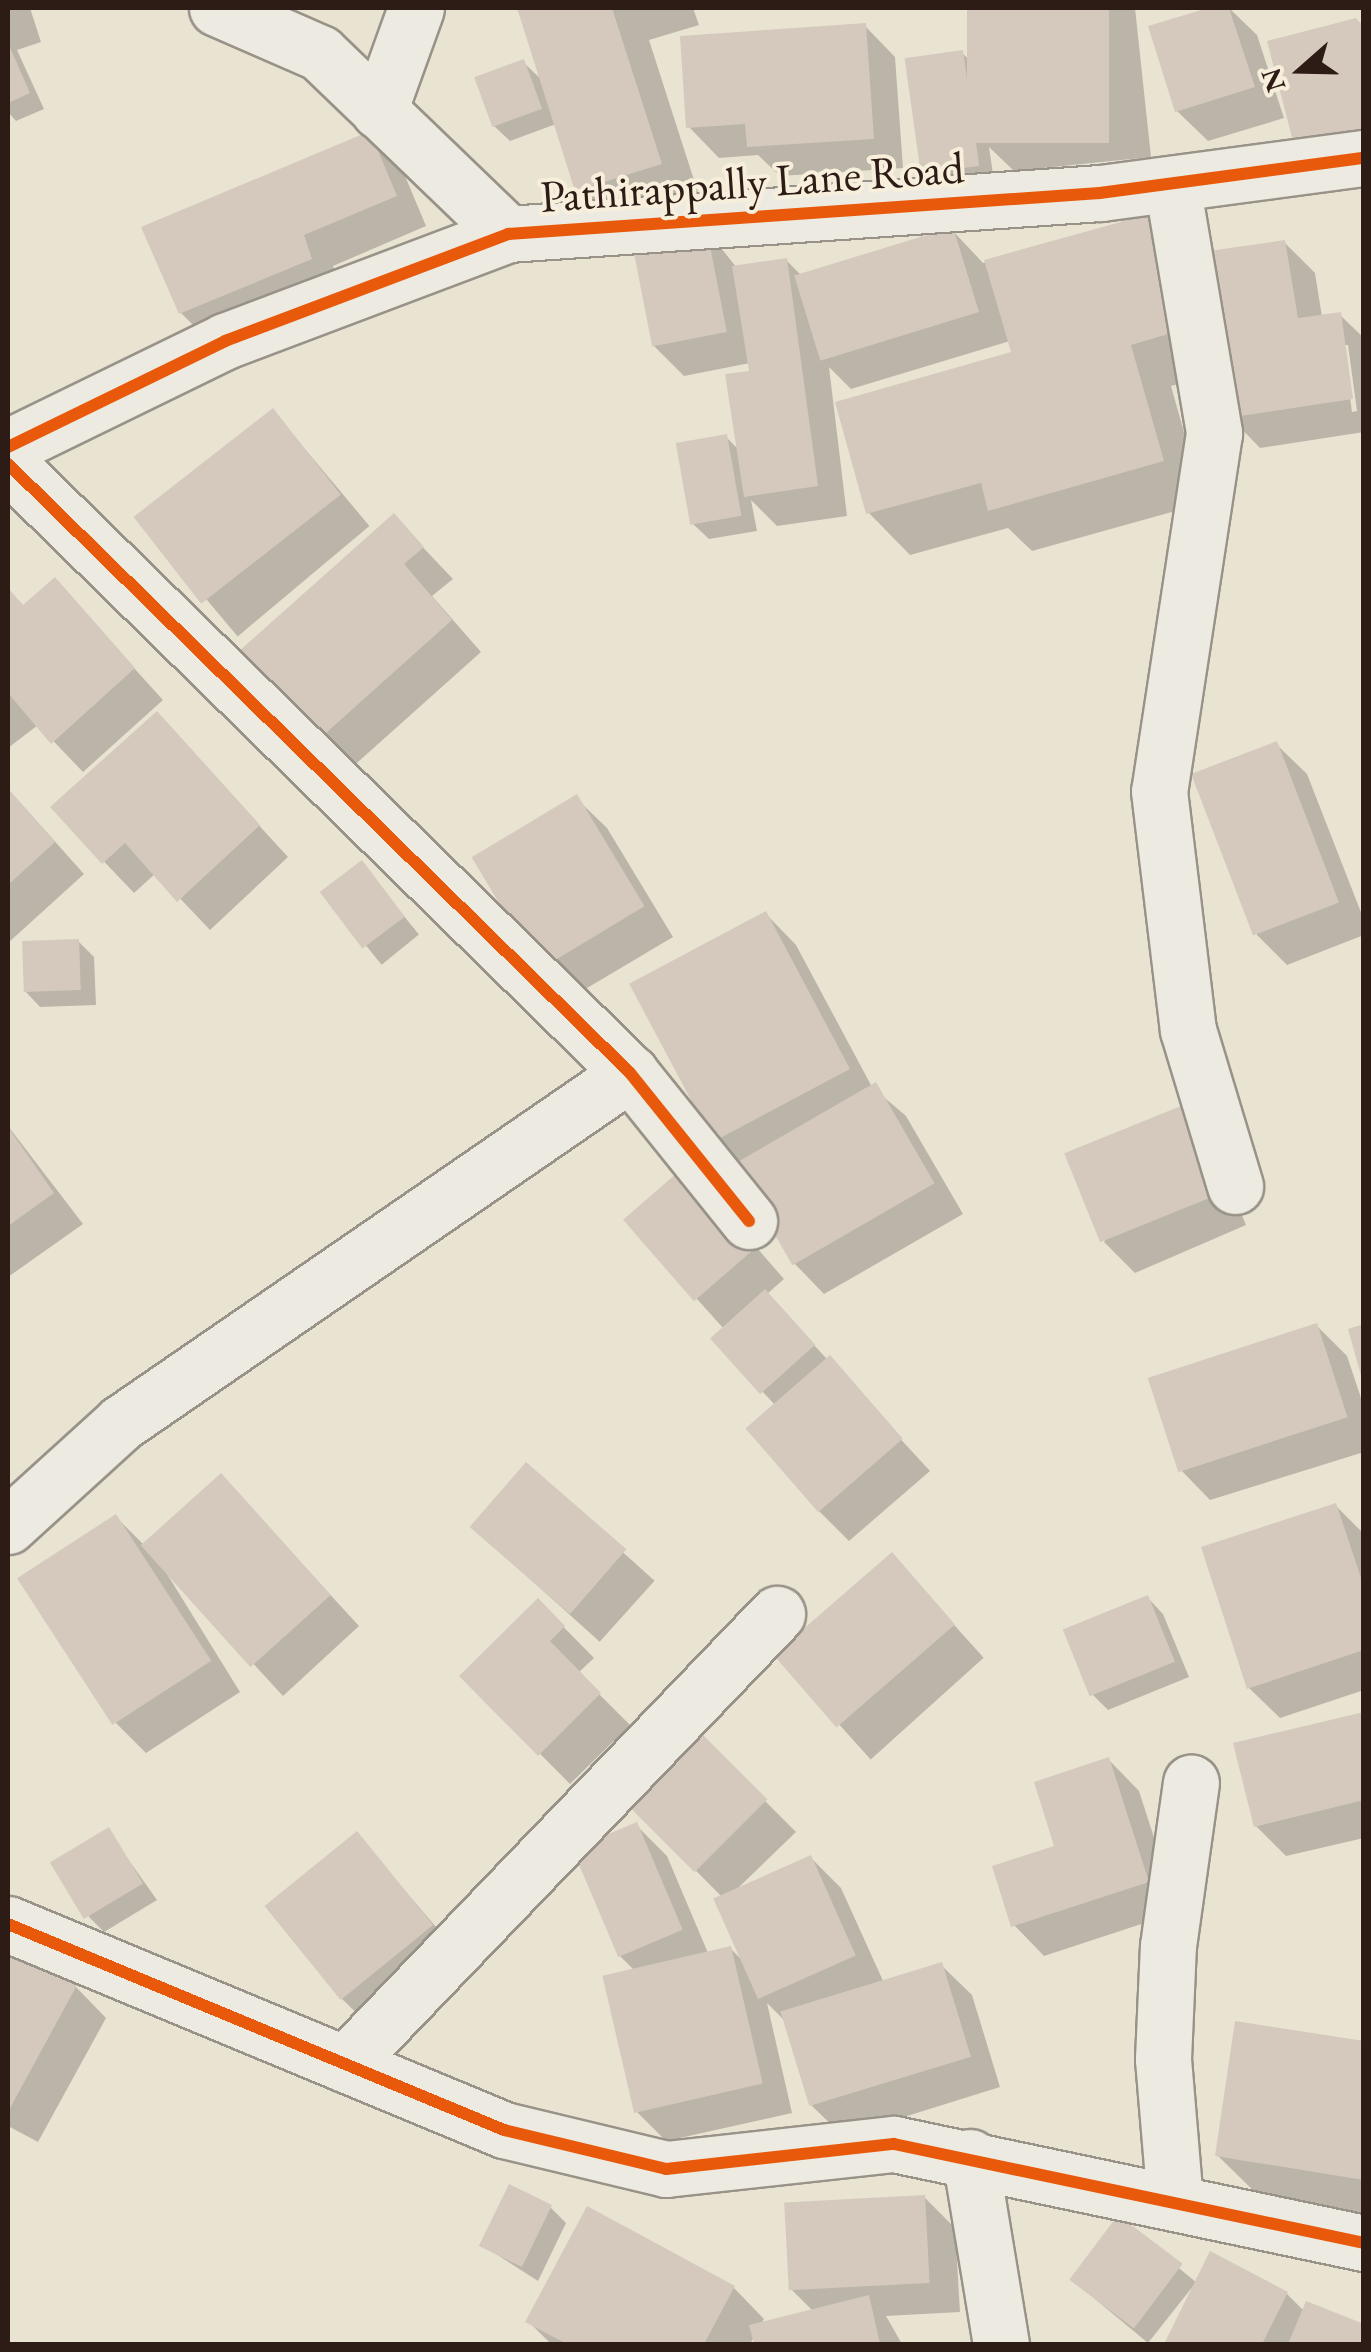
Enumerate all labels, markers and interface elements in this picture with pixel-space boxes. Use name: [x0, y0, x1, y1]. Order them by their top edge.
north arrow: [1251, 20, 1351, 120]
text: N: [1252, 63, 1294, 97]
street label: Pathirappally Lane Road: [538, 140, 966, 224]

